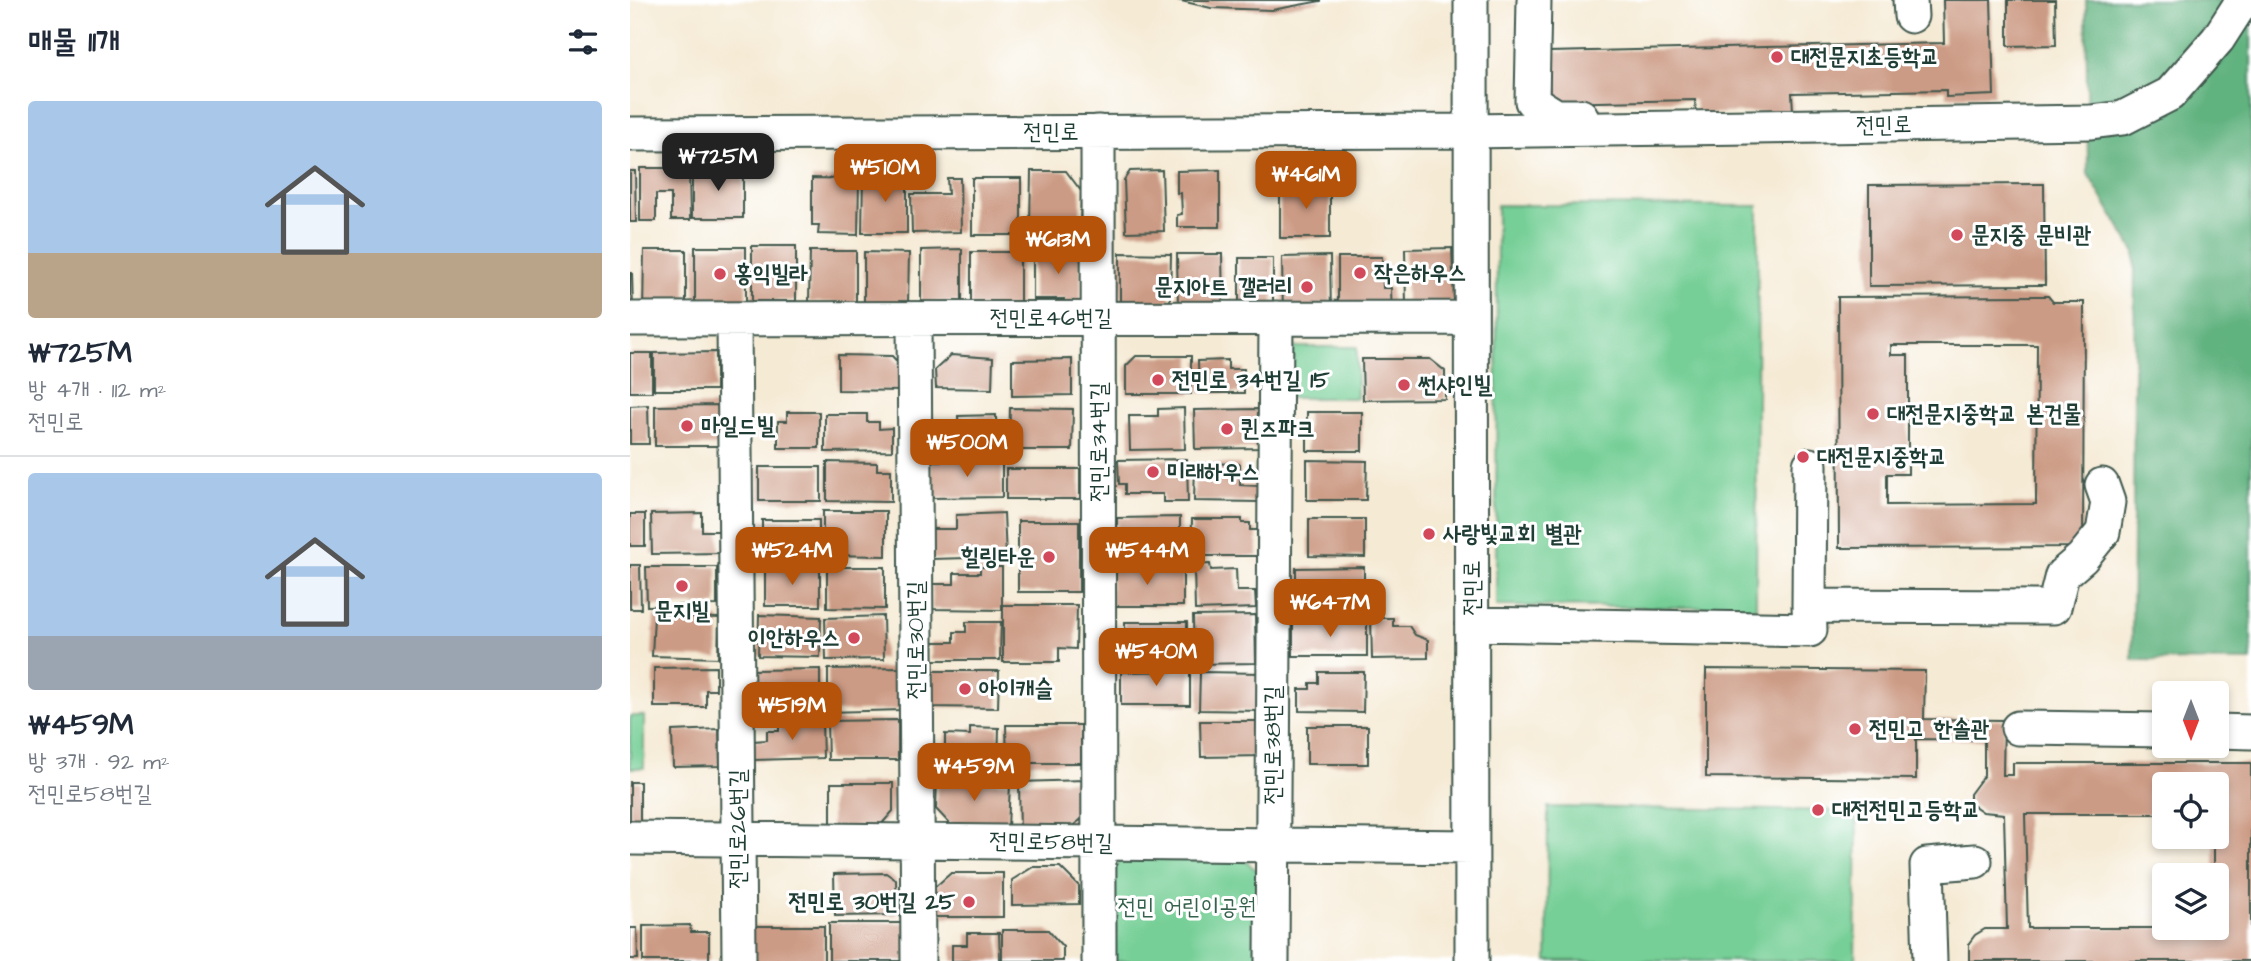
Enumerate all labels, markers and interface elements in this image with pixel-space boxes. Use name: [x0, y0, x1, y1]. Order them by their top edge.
text: 매물 11개: [28, 21, 120, 63]
icon: filters: [564, 23, 602, 61]
place label: 대전문지초등학교: [1791, 41, 1939, 73]
marker: 대전문지초등학교: [1769, 49, 1785, 65]
street label: 전민로: [1856, 109, 1912, 141]
street label: 전민로: [1023, 116, 1079, 148]
pin: ₩725M: [669, 134, 767, 193]
text: ₩725M: [678, 140, 758, 172]
pin: ₩510M: [836, 144, 934, 204]
icon: home: [252, 147, 378, 273]
text: ₩510M: [850, 151, 920, 183]
pin: ₩461M: [1257, 152, 1355, 211]
text: ₩461M: [1271, 158, 1341, 190]
pin: ₩613M: [1009, 216, 1107, 276]
place label: 문지중 문비관: [1971, 219, 2092, 251]
text: ₩613M: [1025, 223, 1091, 255]
marker: 문지중 문비관: [1949, 227, 1965, 243]
place label: 작은하우스: [1374, 257, 1467, 289]
place label: 홍익빌라: [734, 258, 809, 290]
marker: 작은하우스: [1352, 265, 1368, 281]
marker: 홍익빌라: [712, 266, 728, 282]
place label: 문지아트 갤러리: [1154, 271, 1293, 303]
marker: 문지아트 갤러리: [1299, 279, 1315, 295]
street label: 전민로46번길: [990, 302, 1112, 334]
text: ₩725M: [28, 332, 132, 374]
place label: 전민로 34번길 15: [1172, 364, 1330, 396]
place label: 썬샤인빌: [1417, 369, 1493, 401]
marker: 전민로 34번길 15: [1150, 372, 1166, 388]
text: 방 4개 · 112 m²: [28, 374, 166, 406]
marker: 썬샤인빌: [1396, 377, 1412, 393]
street label: 전민로34번길: [1083, 382, 1115, 502]
place label: 대전문지중학교 본건물: [1887, 398, 2081, 430]
text: 전민로: [28, 406, 84, 438]
marker: 대전문지중학교 본건물: [1865, 406, 1881, 422]
place label: 마일드빌: [701, 410, 776, 442]
place label: 퀸즈파크: [1241, 413, 1315, 445]
marker: 마일드빌: [679, 418, 695, 434]
pin: ₩500M: [918, 420, 1016, 479]
marker: 퀸즈파크: [1219, 421, 1235, 437]
text: ₩500M: [926, 426, 1008, 458]
place label: 대전문지중학교: [1817, 441, 1947, 473]
marker: 대전문지중학교: [1795, 449, 1811, 465]
place label: 미래하우스: [1167, 456, 1260, 488]
marker: 미래하우스: [1145, 464, 1161, 480]
place label: 사랑빛교회 별관: [1442, 518, 1582, 550]
icon: home: [252, 519, 378, 645]
marker: 사랑빛교회 별관: [1421, 526, 1437, 542]
pin: ₩524M: [743, 528, 841, 587]
pin: ₩544M: [1098, 528, 1196, 587]
text: ₩524M: [751, 534, 833, 566]
text: ₩544M: [1105, 534, 1189, 566]
place label: 힐링타운: [961, 541, 1035, 573]
marker: 힐링타운: [1041, 549, 1057, 565]
street label: 전민로: [1456, 560, 1488, 616]
marker: 문지빌: [674, 578, 690, 594]
pin: ₩647M: [1281, 580, 1379, 639]
street label: 전민로30번길: [900, 581, 932, 699]
text: ₩647M: [1290, 586, 1370, 618]
place label: 문지빌: [654, 595, 710, 627]
place label: 이안하우스: [747, 622, 840, 654]
pin: ₩540M: [1107, 628, 1205, 688]
marker: 이안하우스: [846, 630, 862, 646]
text: ₩540M: [1115, 635, 1197, 667]
place label: 아이캐슬: [979, 673, 1053, 705]
marker: 아이캐슬: [957, 681, 973, 697]
north arrow: [2152, 681, 2230, 758]
map controls: [2152, 681, 2229, 940]
pin: ₩519M: [743, 682, 841, 742]
street label: 전민로38번길: [1257, 685, 1289, 805]
text: ₩519M: [758, 689, 826, 721]
text: ₩459M: [28, 704, 134, 746]
place label: 전민고 한솔관: [1869, 713, 1990, 745]
marker: 전민고 한솔관: [1847, 721, 1863, 737]
pin: ₩459M: [925, 744, 1023, 803]
text: 방 3개 · 92 m²: [28, 746, 170, 778]
text: ₩459M: [933, 750, 1015, 782]
street label: 전민로26번길: [722, 769, 754, 889]
button: locate: [2152, 772, 2229, 849]
text: 전민로58번길: [28, 778, 152, 810]
place label: 대전전민고등학교: [1832, 794, 1980, 826]
marker: 대전전민고등학교: [1810, 802, 1826, 818]
street label: 전민로58번길: [989, 825, 1113, 859]
button: layers: [2152, 863, 2229, 940]
place label: 전민로 30번길 25: [788, 886, 956, 918]
park label: 전민 어린이공원: [1118, 891, 1256, 923]
marker: 전민로 30번길 25: [961, 894, 977, 910]

